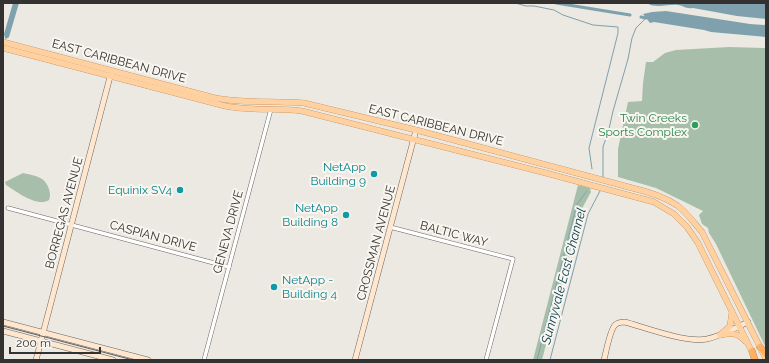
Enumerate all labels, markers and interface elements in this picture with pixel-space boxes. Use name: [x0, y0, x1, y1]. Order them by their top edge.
street label: EAST CARIBBEAN DRIVE: [50, 36, 188, 86]
street label: EAST CARIBBEAN DRIVE: [367, 101, 505, 149]
place label: Twin Creeks Sports Complex: [598, 111, 687, 139]
marker: Twin Creeks Sports Complex: [690, 120, 700, 130]
street label: BORREGAS AVENUE: [42, 156, 86, 270]
place label: NetApp Building 9: [310, 160, 366, 188]
marker: NetApp Building 9: [369, 169, 379, 179]
place label: Equinix SV4: [108, 183, 172, 197]
street label: CROSSMAN AVENUE: [354, 184, 398, 302]
marker: Equinix SV4: [175, 185, 185, 195]
street label: GENEVA DRIVE: [210, 189, 246, 275]
place label: NetApp Building 8: [282, 201, 338, 229]
water label: Sunnyvale East Channel: [538, 206, 589, 347]
marker: NetApp Building 8: [341, 210, 351, 220]
street label: CASPIAN DRIVE: [108, 218, 198, 254]
street label: BALTIC WAY: [419, 218, 490, 250]
place label: NetApp - Building 4: [282, 273, 338, 301]
marker: NetApp - Building 4: [269, 282, 279, 292]
scale bar: [10, 329, 100, 355]
text: 200 m: [16, 336, 51, 350]

